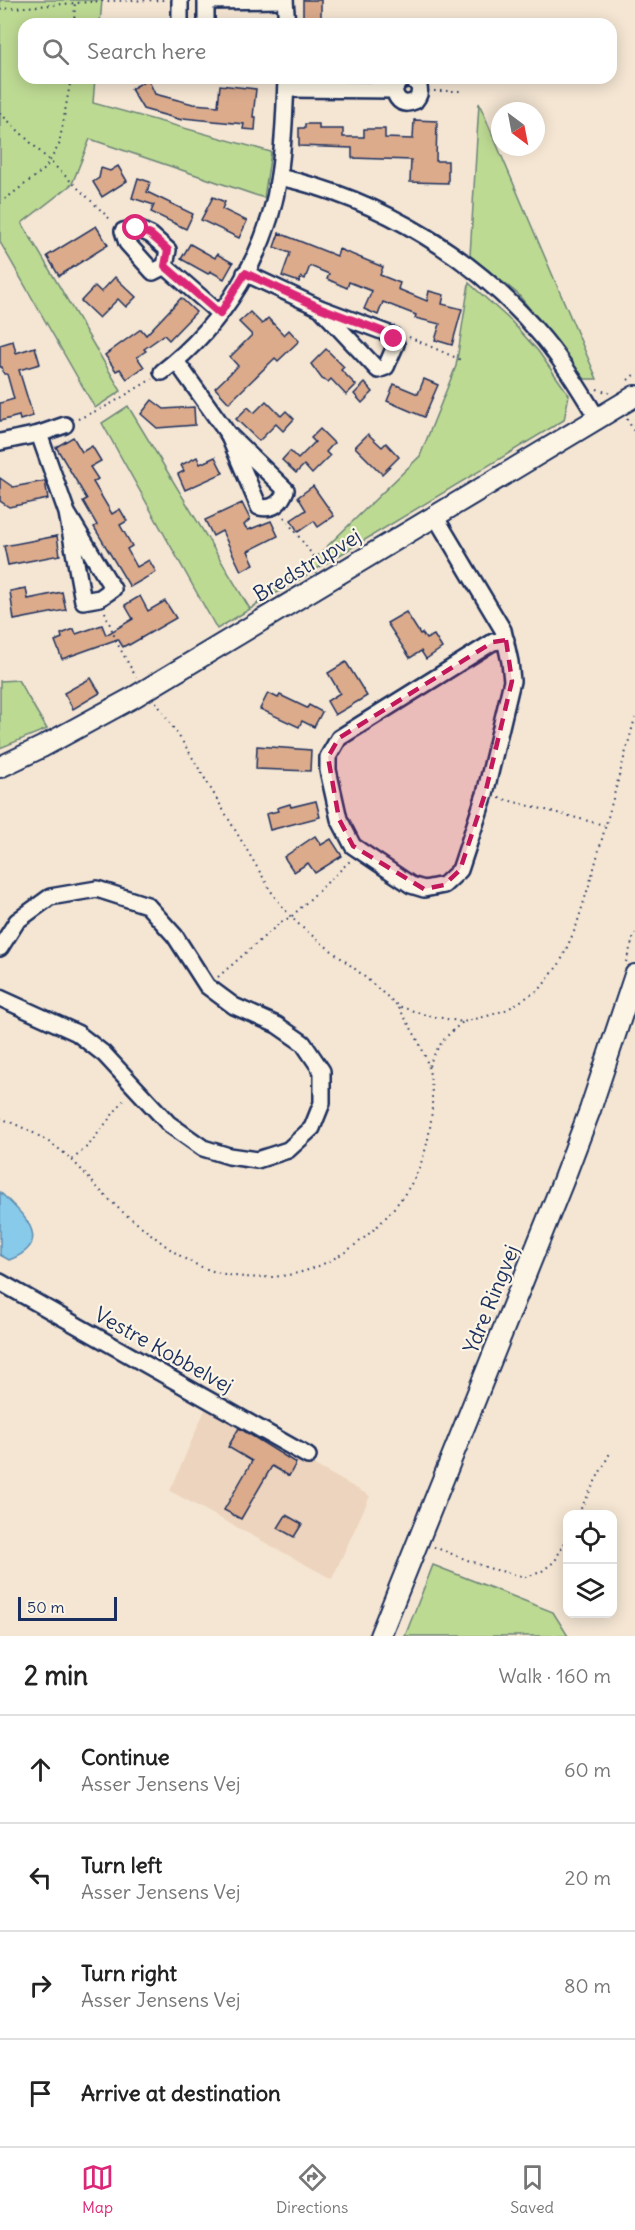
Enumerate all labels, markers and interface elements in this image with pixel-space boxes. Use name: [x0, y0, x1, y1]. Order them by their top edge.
search box: [18, 18, 617, 84]
icon: search: [39, 35, 72, 68]
text: Search here: [87, 37, 206, 65]
north arrow: [491, 102, 545, 156]
route start: [122, 214, 148, 240]
route end: [380, 325, 406, 351]
street label: Bredstrupvej: [248, 522, 366, 608]
street label: Ydre Ringvej: [457, 1241, 525, 1357]
street label: Vestre Kobbelvej: [90, 1301, 238, 1399]
map controls: [563, 1510, 617, 1618]
button: locate: [563, 1510, 617, 1564]
button: layers: [563, 1564, 617, 1618]
scale bar: [18, 1594, 117, 1622]
text: 50 m: [27, 1597, 65, 1617]
text: 2 min: [24, 1659, 88, 1692]
text: Walk · 160 m: [498, 1663, 611, 1688]
text: Continue: [81, 1743, 170, 1771]
icon: ahead: [24, 1753, 57, 1786]
text: 60 m: [564, 1757, 611, 1782]
text: Asser Jensens Vej: [81, 1771, 241, 1796]
text: Turn left: [81, 1851, 162, 1879]
icon: left: [24, 1861, 57, 1894]
text: 20 m: [565, 1865, 611, 1890]
text: Asser Jensens Vej: [81, 1879, 241, 1904]
text: Turn right: [81, 1959, 177, 1987]
icon: right: [24, 1969, 57, 2002]
text: 80 m: [564, 1973, 611, 1998]
text: Asser Jensens Vej: [81, 1987, 241, 2012]
icon: arrive: [24, 2077, 57, 2110]
text: Arrive at destination: [81, 2079, 281, 2107]
tab: Map: [81, 2161, 114, 2217]
tab: Directions: [276, 2161, 348, 2217]
tab: Saved: [510, 2161, 554, 2217]

